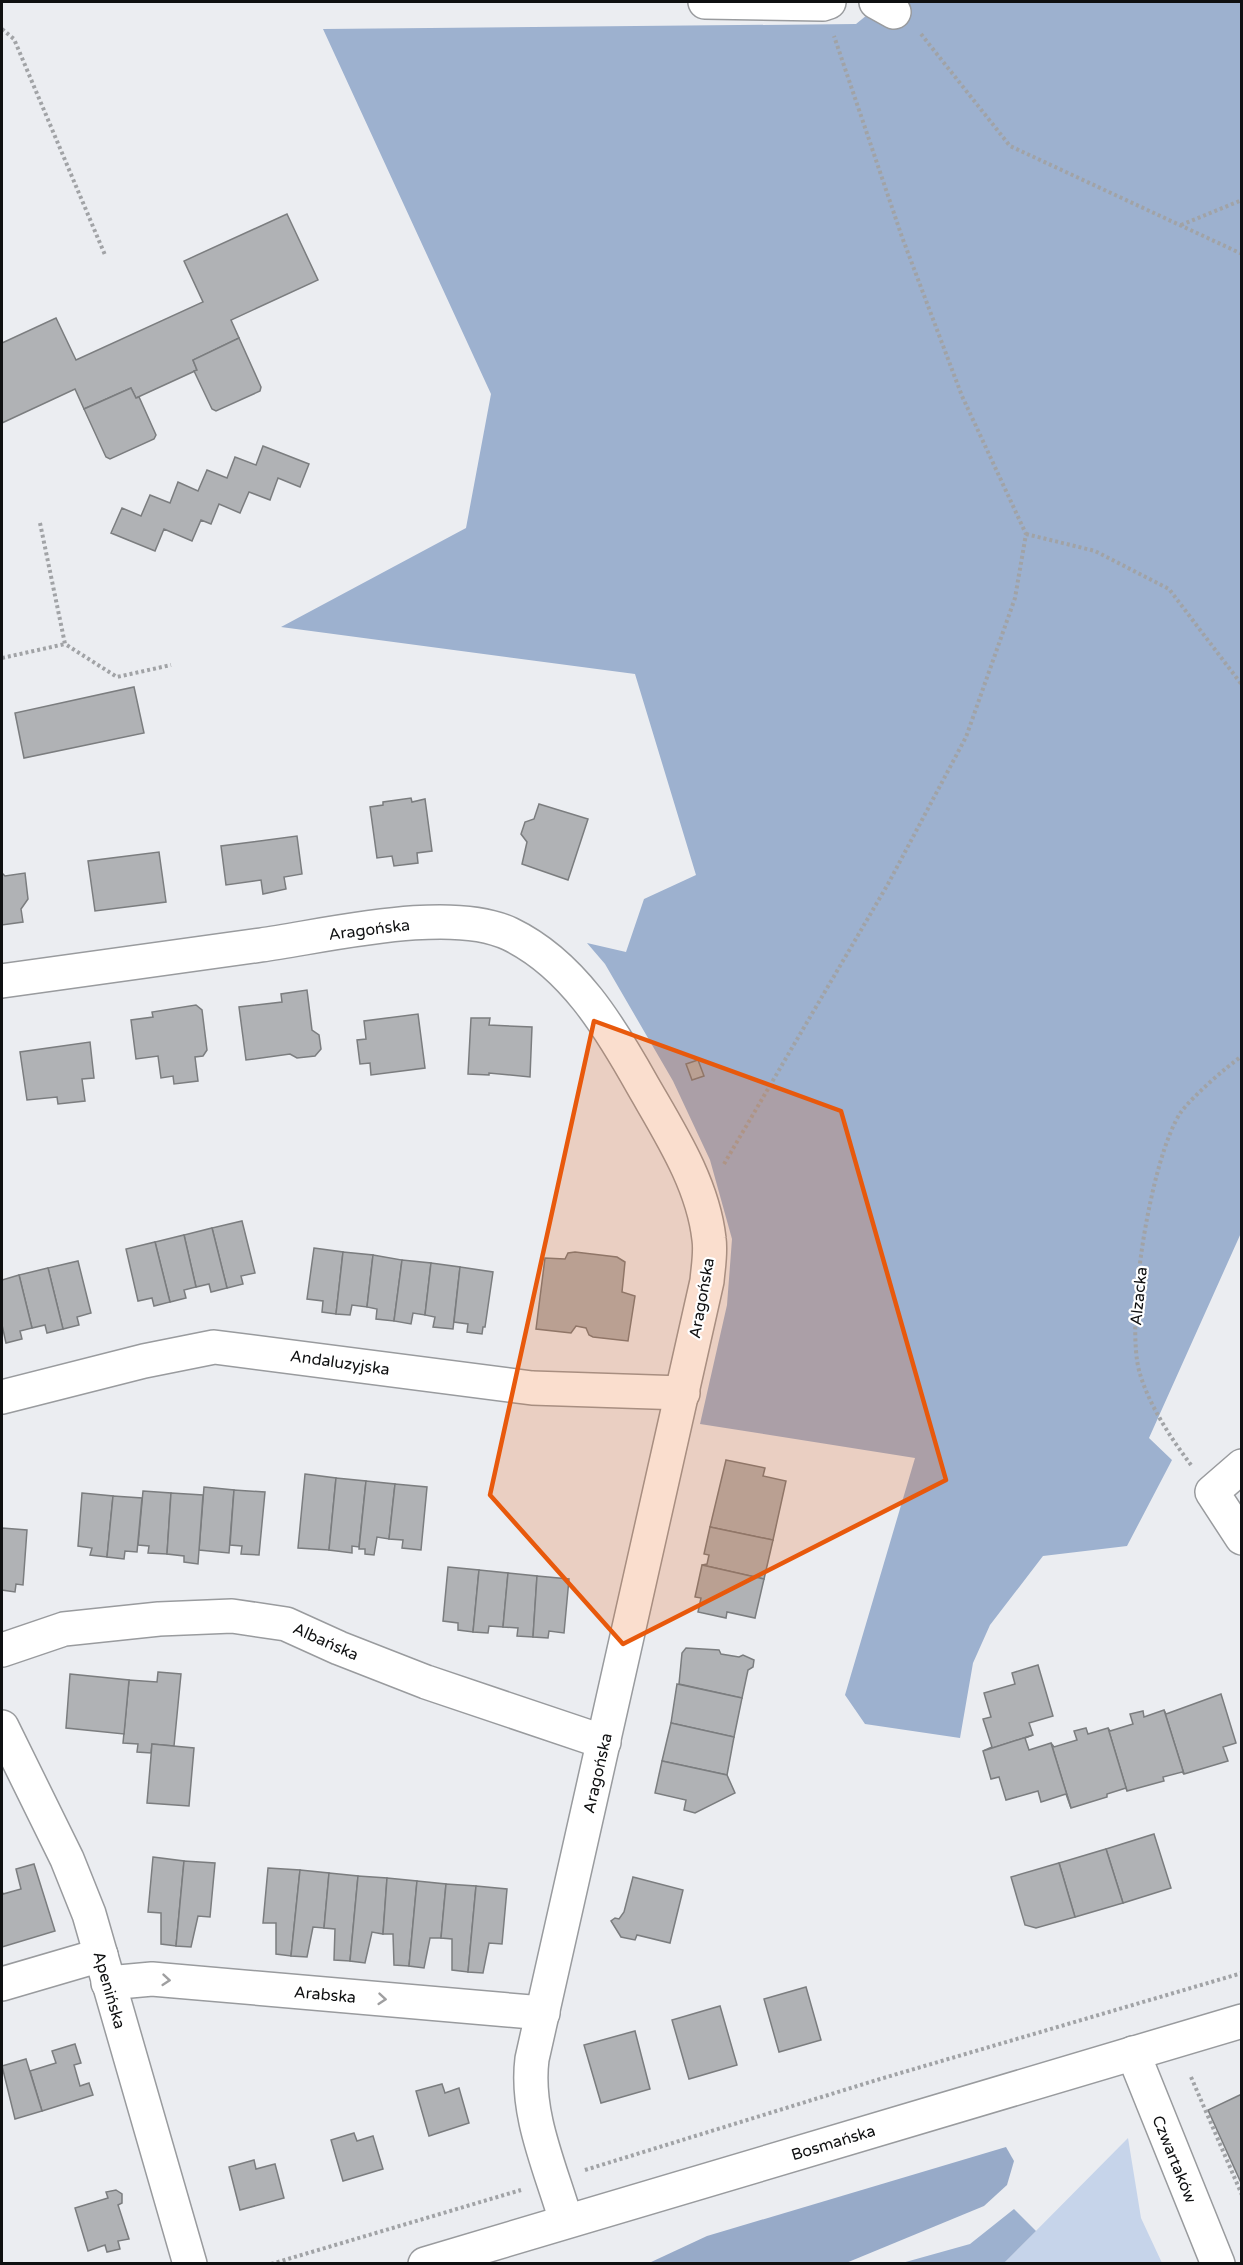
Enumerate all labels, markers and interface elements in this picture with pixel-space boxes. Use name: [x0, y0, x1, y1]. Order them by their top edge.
street label: Aragońska: [327, 915, 411, 945]
street label: Aragońska: [685, 1256, 719, 1340]
street label: Alzacka: [1126, 1266, 1152, 1326]
street label: Andaluzyjska: [289, 1346, 391, 1380]
street label: Albańska: [290, 1619, 362, 1665]
street label: Aragońska: [579, 1731, 617, 1815]
street label: Apenińska: [88, 1949, 130, 2031]
one-way arrow: [162, 1973, 171, 1986]
street label: Arabska: [293, 1982, 357, 2008]
one-way arrow: [377, 1992, 386, 2005]
street label: Czwartaków: [1147, 2113, 1201, 2206]
street label: Bosmańska: [789, 2121, 878, 2165]

